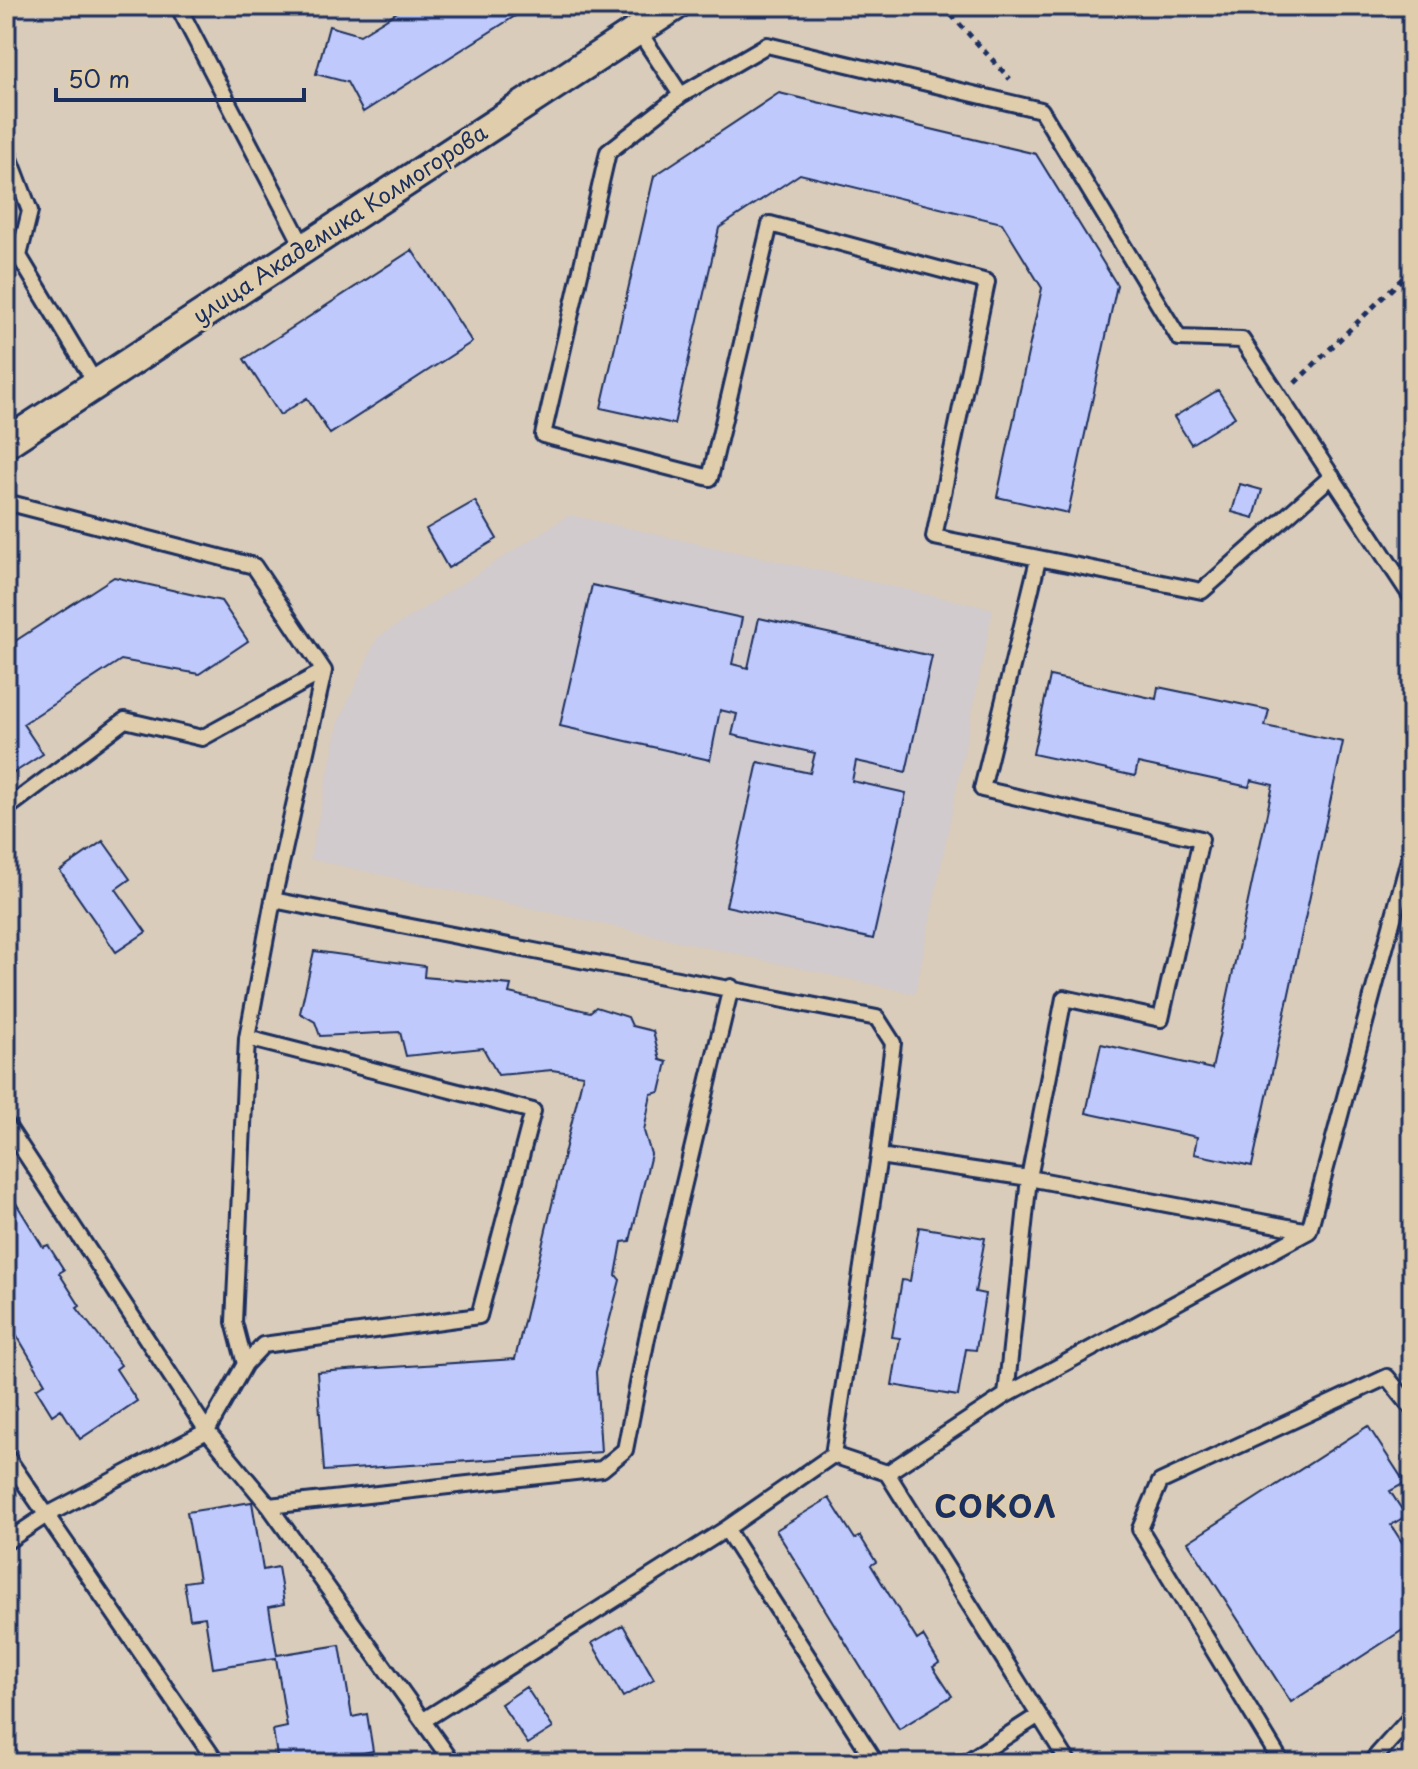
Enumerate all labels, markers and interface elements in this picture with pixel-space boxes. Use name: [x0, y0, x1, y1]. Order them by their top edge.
scale bar: [56, 52, 304, 102]
text: 50 m: [68, 60, 130, 96]
street label: улица Академика Колмогорова: [185, 115, 493, 331]
district label: СОКОЛ: [934, 1483, 1058, 1528]

